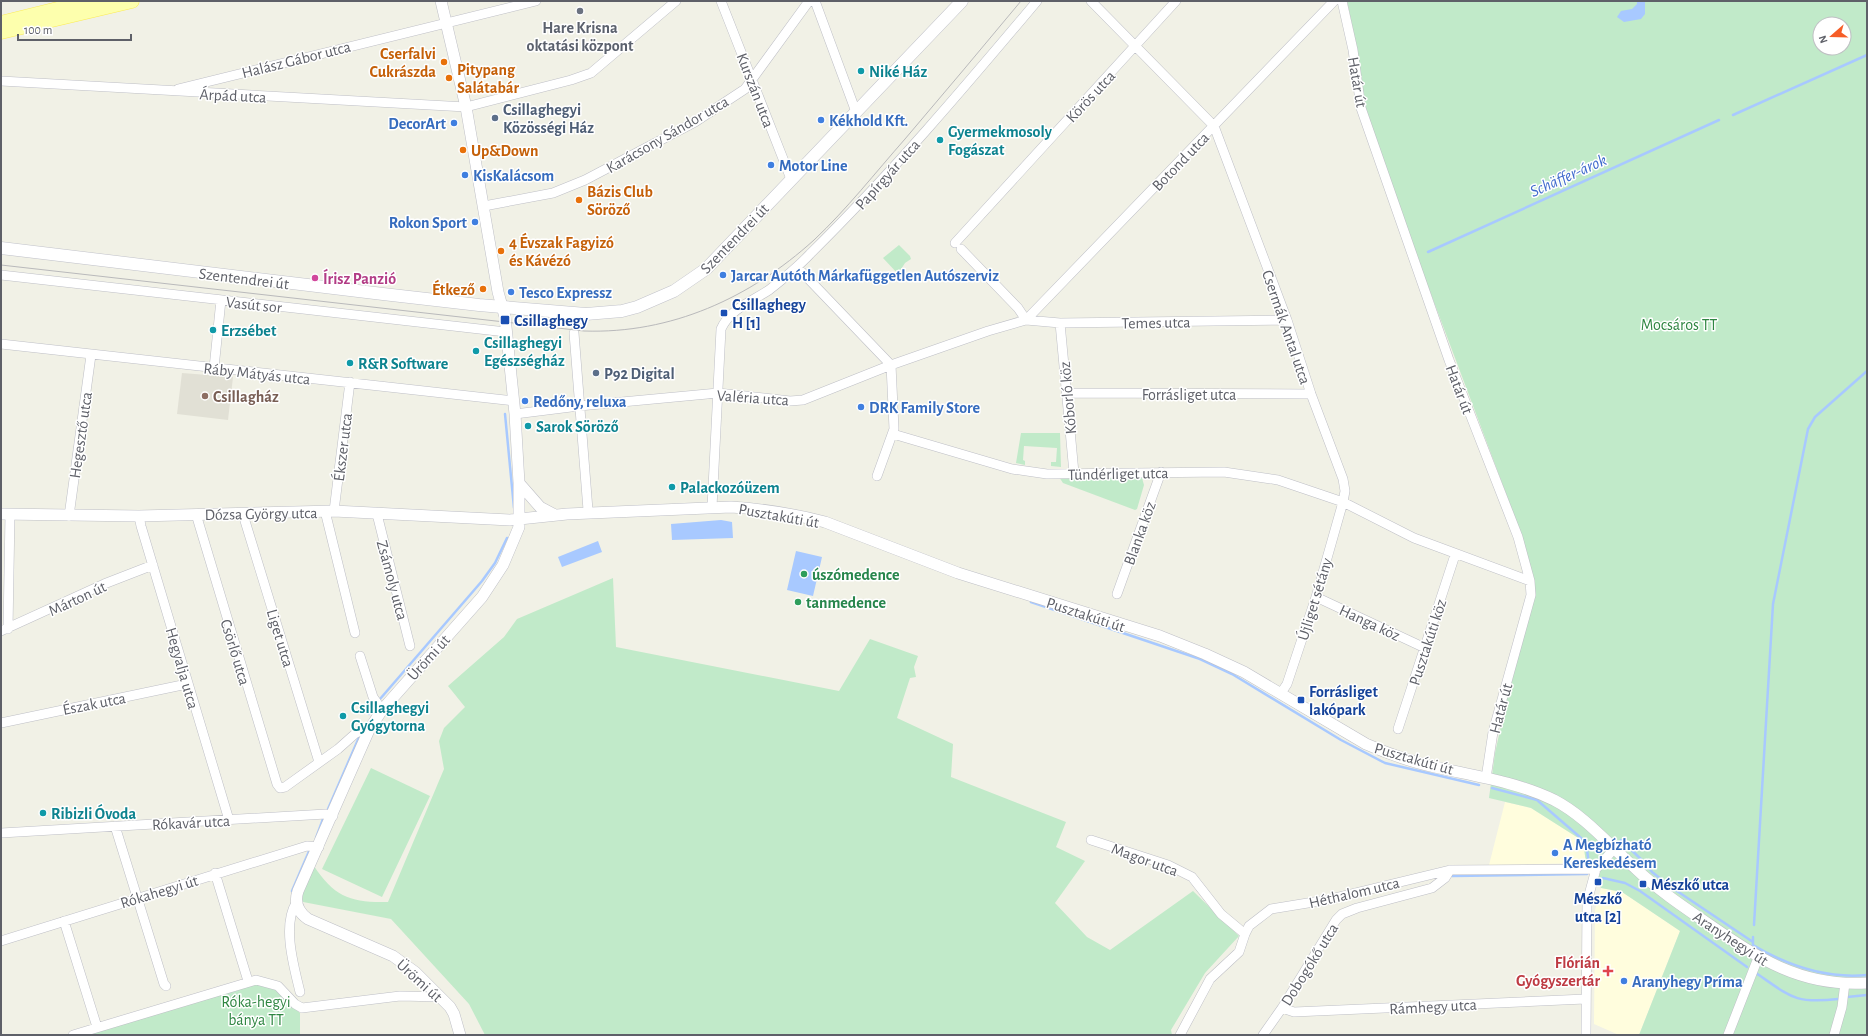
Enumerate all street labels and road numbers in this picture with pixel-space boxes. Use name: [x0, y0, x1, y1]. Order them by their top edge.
street label: Halász Gábor utca: [240, 39, 352, 81]
street label: Kurszán utca: [733, 51, 777, 130]
street label: Határ út: [1345, 55, 1369, 109]
street label: Körös utca: [1063, 68, 1118, 126]
street label: Árpád utca: [199, 84, 267, 106]
street label: Karácsony Sándor utca: [604, 93, 732, 177]
street label: Botond utca: [1149, 129, 1212, 194]
street label: Papírgyár utca: [852, 136, 924, 214]
street label: Szentendrei út: [697, 201, 772, 277]
street label: Szentendrei út: [198, 266, 290, 292]
street label: Csermák Antal utca: [1259, 268, 1313, 387]
street label: Vasút sor: [225, 294, 283, 316]
street label: Temes utca: [1121, 314, 1191, 332]
street label: Ráby Mátyás utca: [203, 360, 311, 389]
street label: Kóborló köz: [1057, 360, 1079, 435]
street label: Határ út: [1442, 362, 1476, 416]
street label: Valéria utca: [716, 387, 790, 409]
street label: Forrásliget utca: [1142, 387, 1236, 403]
street label: Hegesztő utca: [67, 391, 95, 479]
street label: Ékszer utca: [329, 412, 355, 482]
street label: Tündérliget utca: [1067, 465, 1169, 483]
street label: Blanka köz: [1121, 499, 1159, 567]
street label: Pusztakúti út: [737, 501, 820, 531]
street label: Dózsa György utca: [204, 505, 318, 524]
street label: Zsámoly utca: [373, 539, 410, 622]
street label: Újliget sétány: [1293, 555, 1336, 643]
street label: Márton út: [46, 579, 109, 619]
street label: Pusztakúti út: [1044, 595, 1127, 635]
street label: Pusztakúti köz: [1406, 597, 1450, 687]
street label: Hanga köz: [1337, 602, 1403, 644]
street label: Liget utca: [264, 607, 296, 669]
street label: Csörlő utca: [217, 617, 253, 687]
street label: Hegyalja utca: [162, 626, 201, 711]
street label: Ürömi út: [403, 630, 453, 684]
street label: Határ út: [1487, 681, 1515, 735]
street label: Észak utca: [61, 688, 127, 718]
street label: Pusztakúti út: [1372, 740, 1455, 778]
street label: Rókavár utca: [152, 813, 231, 833]
street label: Magor utca: [1109, 841, 1180, 879]
street label: Rókahegyi út: [118, 873, 200, 912]
street label: Héthalom utca: [1307, 875, 1401, 911]
street label: Aranyhegyi út: [1689, 909, 1771, 970]
street label: Dobogókő utca: [1278, 920, 1342, 1009]
street label: Ürömi út: [393, 955, 447, 1005]
street label: Rámhegy utca: [1389, 997, 1477, 1018]

